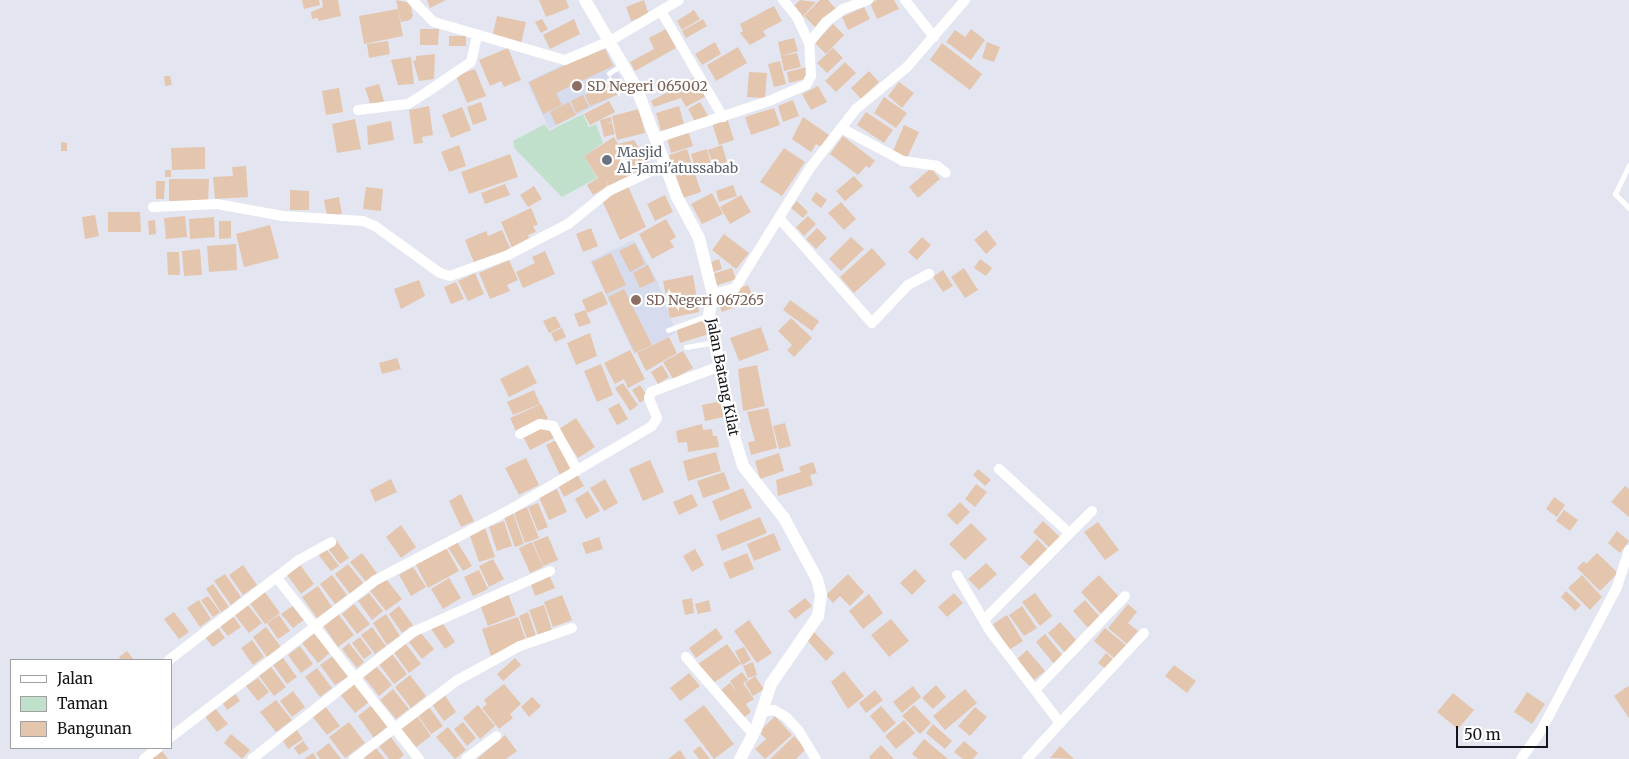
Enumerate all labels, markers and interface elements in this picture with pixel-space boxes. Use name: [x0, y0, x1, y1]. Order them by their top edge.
place label: SD Negeri 065002: [587, 78, 708, 94]
marker: SD Negeri 065002: [571, 80, 583, 92]
place label: Masjid Al-Jami'atussabab: [617, 144, 738, 176]
marker: Masjid Al-Jami'atussabab: [601, 154, 613, 166]
place label: SD Negeri 067265: [646, 292, 764, 308]
marker: SD Negeri 067265: [630, 294, 642, 306]
street label: Jalan Batang Kilat: [703, 317, 743, 437]
legend: [10, 659, 172, 749]
text: Jalan: [57, 669, 93, 688]
text: Taman: [57, 694, 108, 713]
scale bar: [1459, 716, 1552, 748]
text: Bangunan: [57, 719, 132, 738]
text: 50 m: [1464, 725, 1501, 744]

